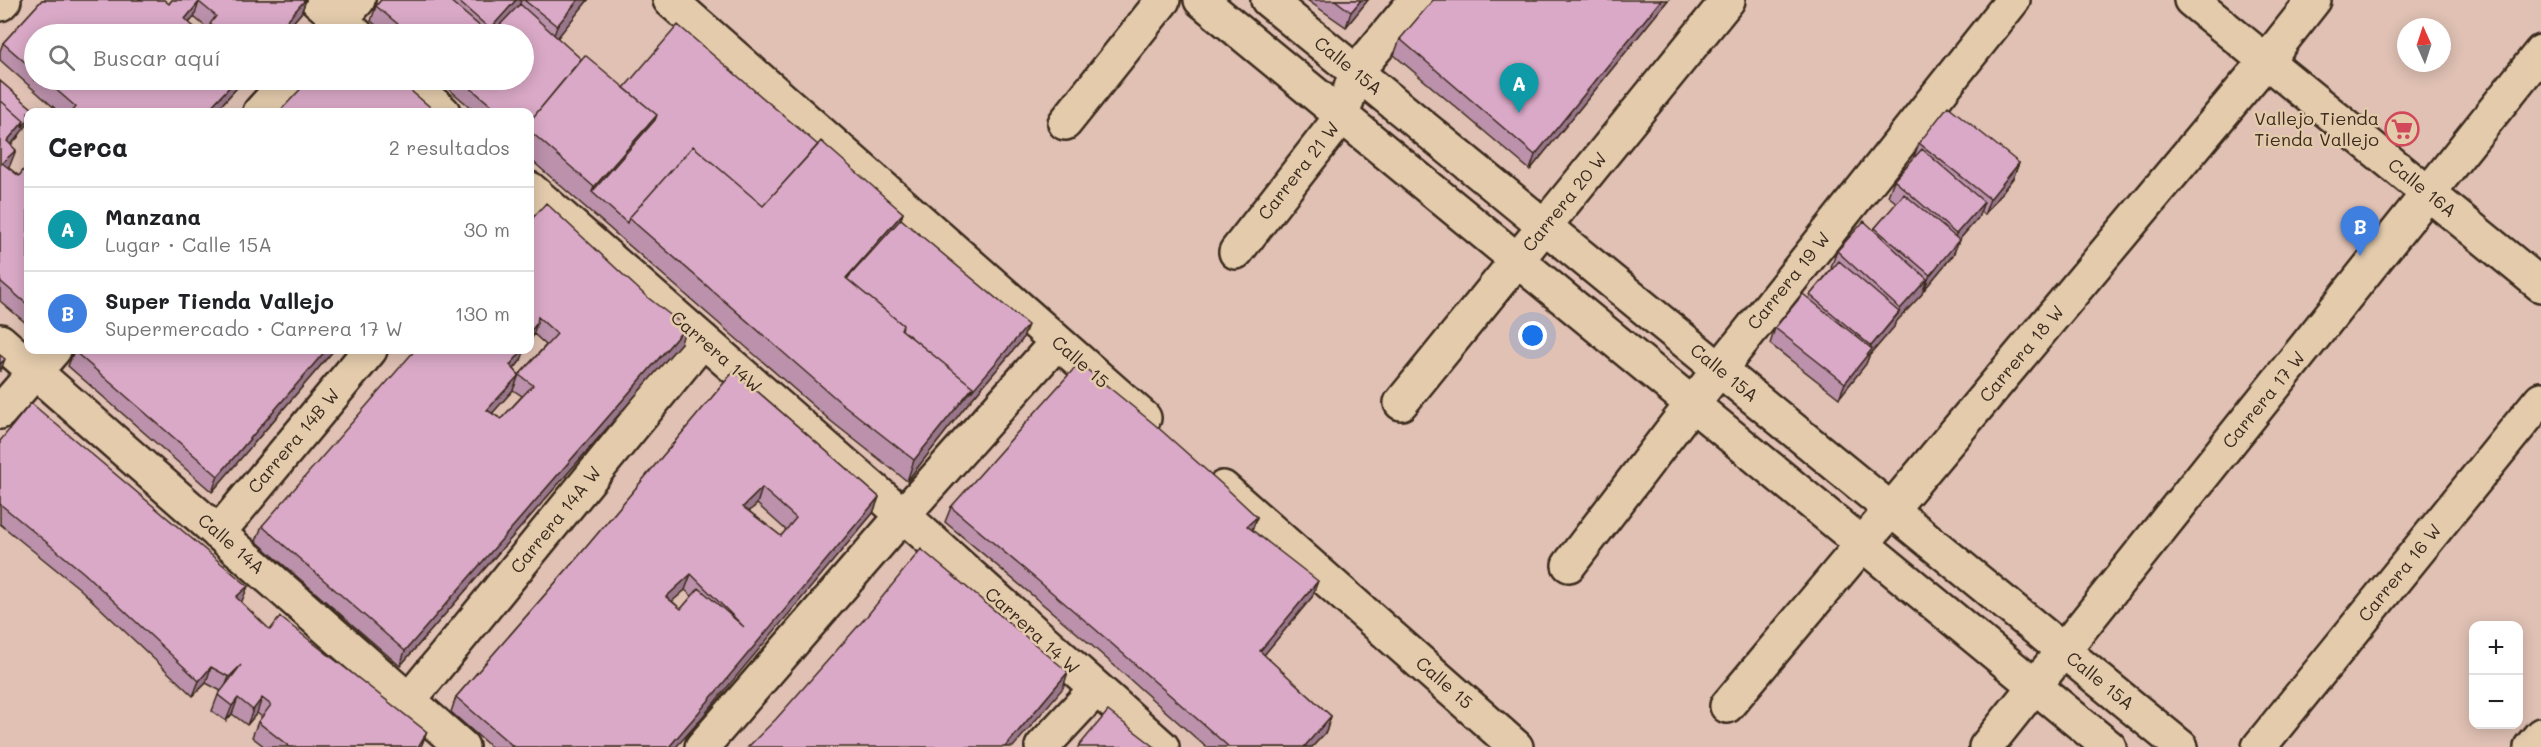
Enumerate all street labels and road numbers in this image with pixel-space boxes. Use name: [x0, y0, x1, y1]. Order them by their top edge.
street label: Calle 15A: [1310, 30, 1388, 100]
street label: Carrera 21 W: [1252, 116, 1344, 225]
street label: Carrera 20 W: [1517, 146, 1612, 256]
street label: Calle 16A: [2383, 152, 2462, 222]
street label: Carrera 19 W: [1741, 226, 1835, 334]
street label: Carrera 18 W: [1974, 300, 2069, 407]
street label: Carrera 14W: [666, 305, 767, 398]
street label: Calle 15: [1047, 330, 1114, 393]
street label: Calle 15A: [1686, 337, 1764, 407]
street label: Carrera 17 W: [2216, 346, 2310, 453]
street label: Carrera 14B W: [242, 383, 344, 498]
street label: Carrera 14A W: [504, 461, 606, 578]
street label: Calle 14A: [193, 508, 270, 579]
street label: Carrera 16 W: [2352, 518, 2446, 626]
street label: Carrera 14 W: [980, 581, 1085, 679]
street label: Calle 15A: [2062, 645, 2140, 715]
street label: Calle 15: [1411, 651, 1478, 714]

